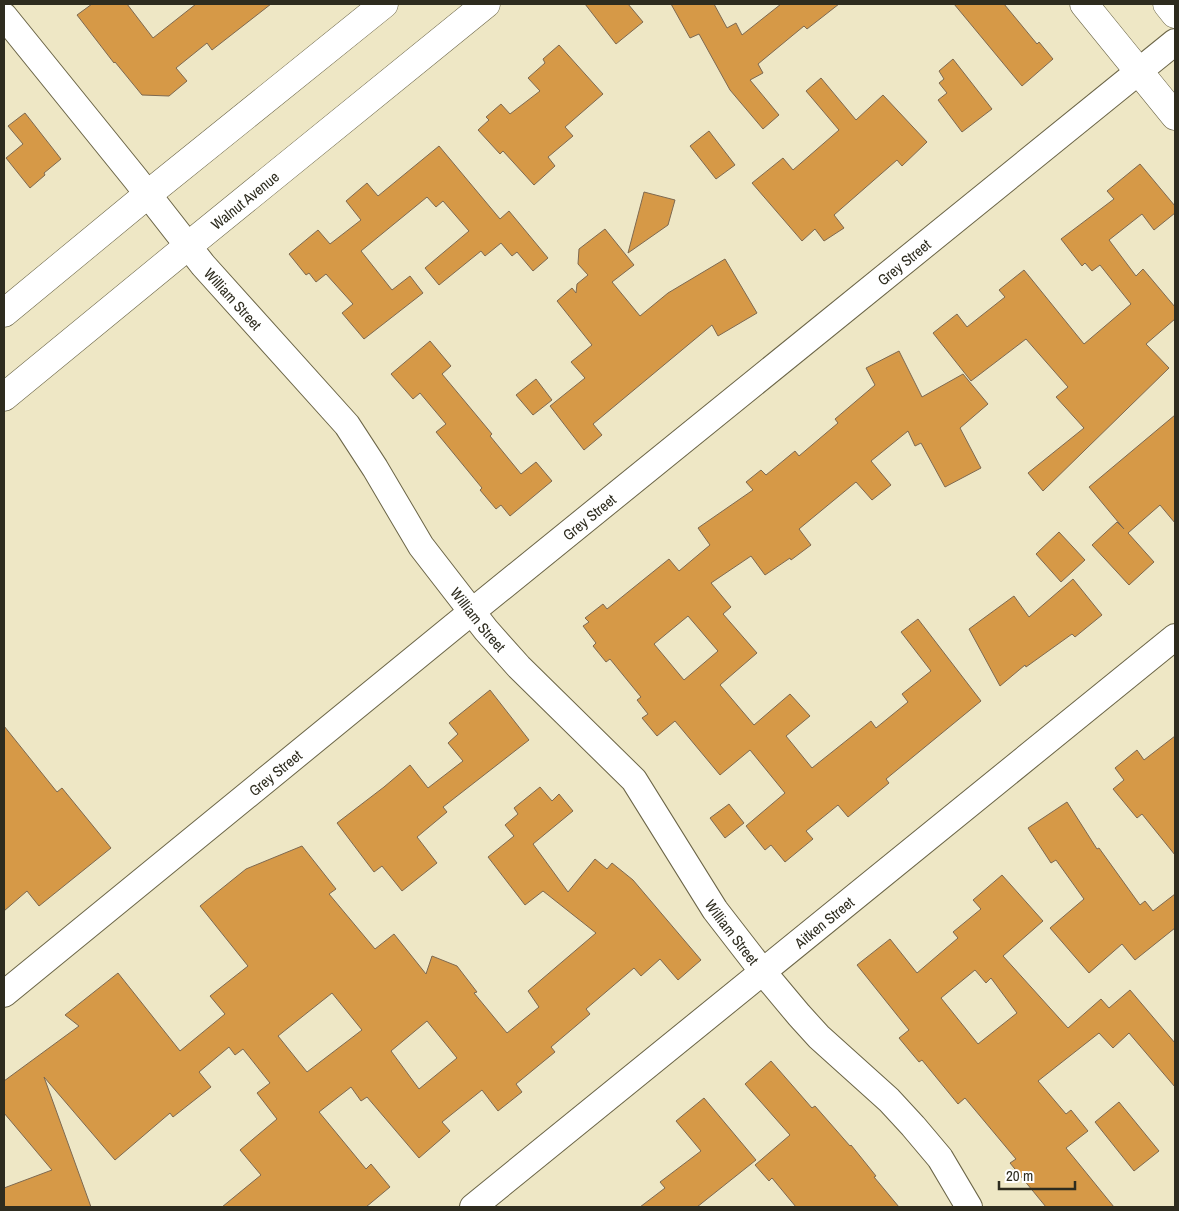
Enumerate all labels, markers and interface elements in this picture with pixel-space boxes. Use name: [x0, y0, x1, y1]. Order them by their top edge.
street label: Walnut Avenue: [206, 166, 283, 234]
street label: Grey Street: [873, 233, 935, 290]
street label: William Street: [200, 263, 267, 335]
street label: Grey Street: [558, 488, 621, 545]
street label: William Street: [446, 583, 511, 656]
street label: Grey Street: [244, 744, 306, 801]
street label: Aitken Street: [789, 891, 859, 953]
street label: William Street: [700, 895, 764, 970]
scale bar: [999, 1158, 1075, 1190]
text: 20 m: [1006, 1165, 1033, 1186]

